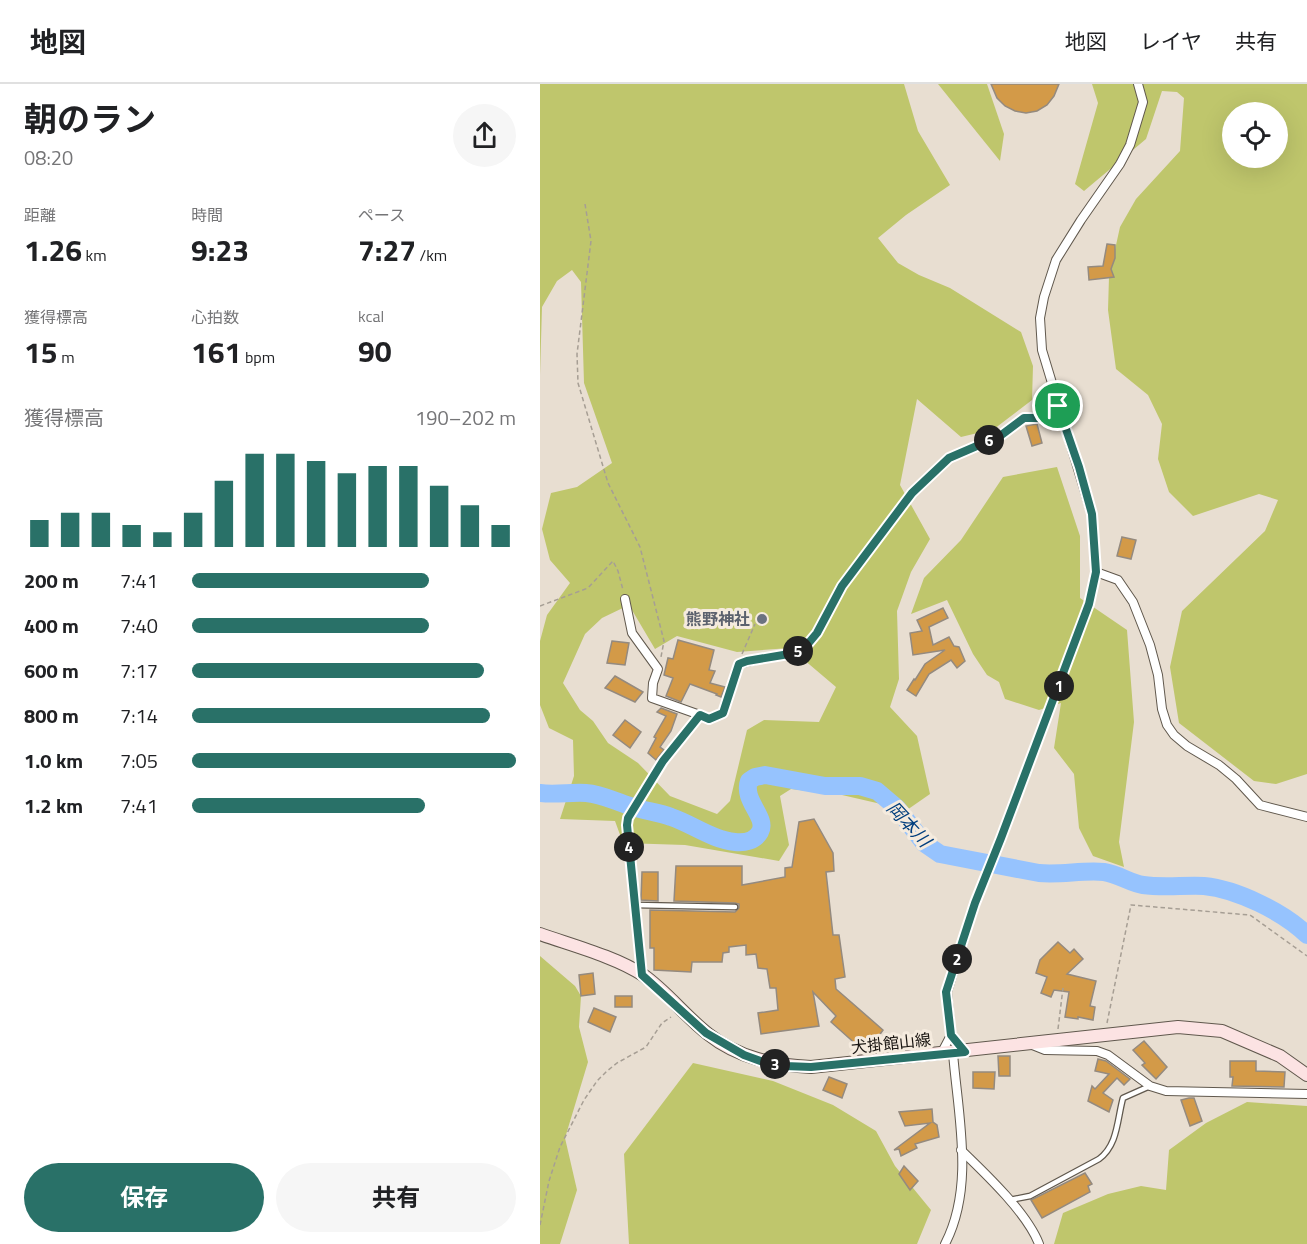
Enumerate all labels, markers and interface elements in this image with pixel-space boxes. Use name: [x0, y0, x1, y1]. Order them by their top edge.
text: 地図: [30, 20, 86, 63]
text: 地図: [1065, 25, 1107, 57]
text: レイヤ: [1140, 25, 1202, 57]
text: 共有: [1235, 25, 1277, 57]
text: 朝のラン: [24, 94, 156, 144]
map controls: [1222, 102, 1288, 168]
button: locate: [1222, 102, 1288, 168]
button: share: [453, 104, 516, 167]
text: 08:20: [24, 142, 73, 173]
text: 距離: [24, 203, 56, 227]
text: 時間: [191, 203, 223, 227]
text: ペース: [358, 203, 405, 227]
text: 1.26: [24, 227, 82, 273]
text: 9:23: [191, 227, 249, 273]
text: 7:27: [358, 227, 416, 273]
text: km: [82, 243, 107, 267]
text: /km: [416, 243, 447, 267]
text: kcal: [358, 304, 384, 328]
text: 獲得標高: [24, 305, 88, 329]
text: 心拍数: [191, 305, 239, 329]
text: 90: [358, 328, 392, 374]
text: 15: [24, 329, 58, 375]
text: 161: [191, 329, 241, 375]
text: m: [58, 345, 75, 369]
text: bpm: [241, 345, 275, 369]
pin: [1032, 380, 1083, 431]
icon: arrive: [1041, 389, 1074, 422]
text: 獲得標高: [24, 402, 104, 433]
text: 190–202 m: [415, 402, 516, 433]
pin: 6: [974, 425, 1004, 455]
text: 6: [985, 428, 993, 452]
text: 200 m: [24, 565, 79, 596]
text: 7:41: [120, 565, 158, 596]
place label: 熊野神社: [686, 607, 750, 631]
text: 400 m: [24, 610, 79, 641]
text: 7:40: [120, 610, 158, 641]
marker: 熊野神社: [755, 612, 769, 626]
pin: 5: [783, 636, 813, 666]
text: 5: [794, 639, 802, 663]
text: 600 m: [24, 655, 79, 686]
text: 7:17: [120, 655, 158, 686]
pin: 1: [1044, 671, 1074, 701]
text: 1: [1055, 674, 1063, 698]
text: 800 m: [24, 700, 79, 731]
text: 7:14: [120, 700, 158, 731]
text: 1.0 km: [24, 745, 83, 776]
text: 7:05: [120, 745, 158, 776]
text: 1.2 km: [24, 790, 83, 821]
text: 7:41: [120, 790, 158, 821]
water label: 岡本川: [881, 795, 939, 854]
pin: 4: [614, 832, 644, 862]
text: 4: [625, 835, 633, 859]
pin: 2: [942, 944, 972, 974]
text: 2: [953, 947, 961, 971]
street label: 犬掛館山線: [850, 1027, 932, 1059]
pin: 3: [760, 1049, 790, 1079]
text: 3: [771, 1052, 779, 1076]
button: 保存: [24, 1163, 264, 1232]
button: 共有: [276, 1163, 516, 1232]

